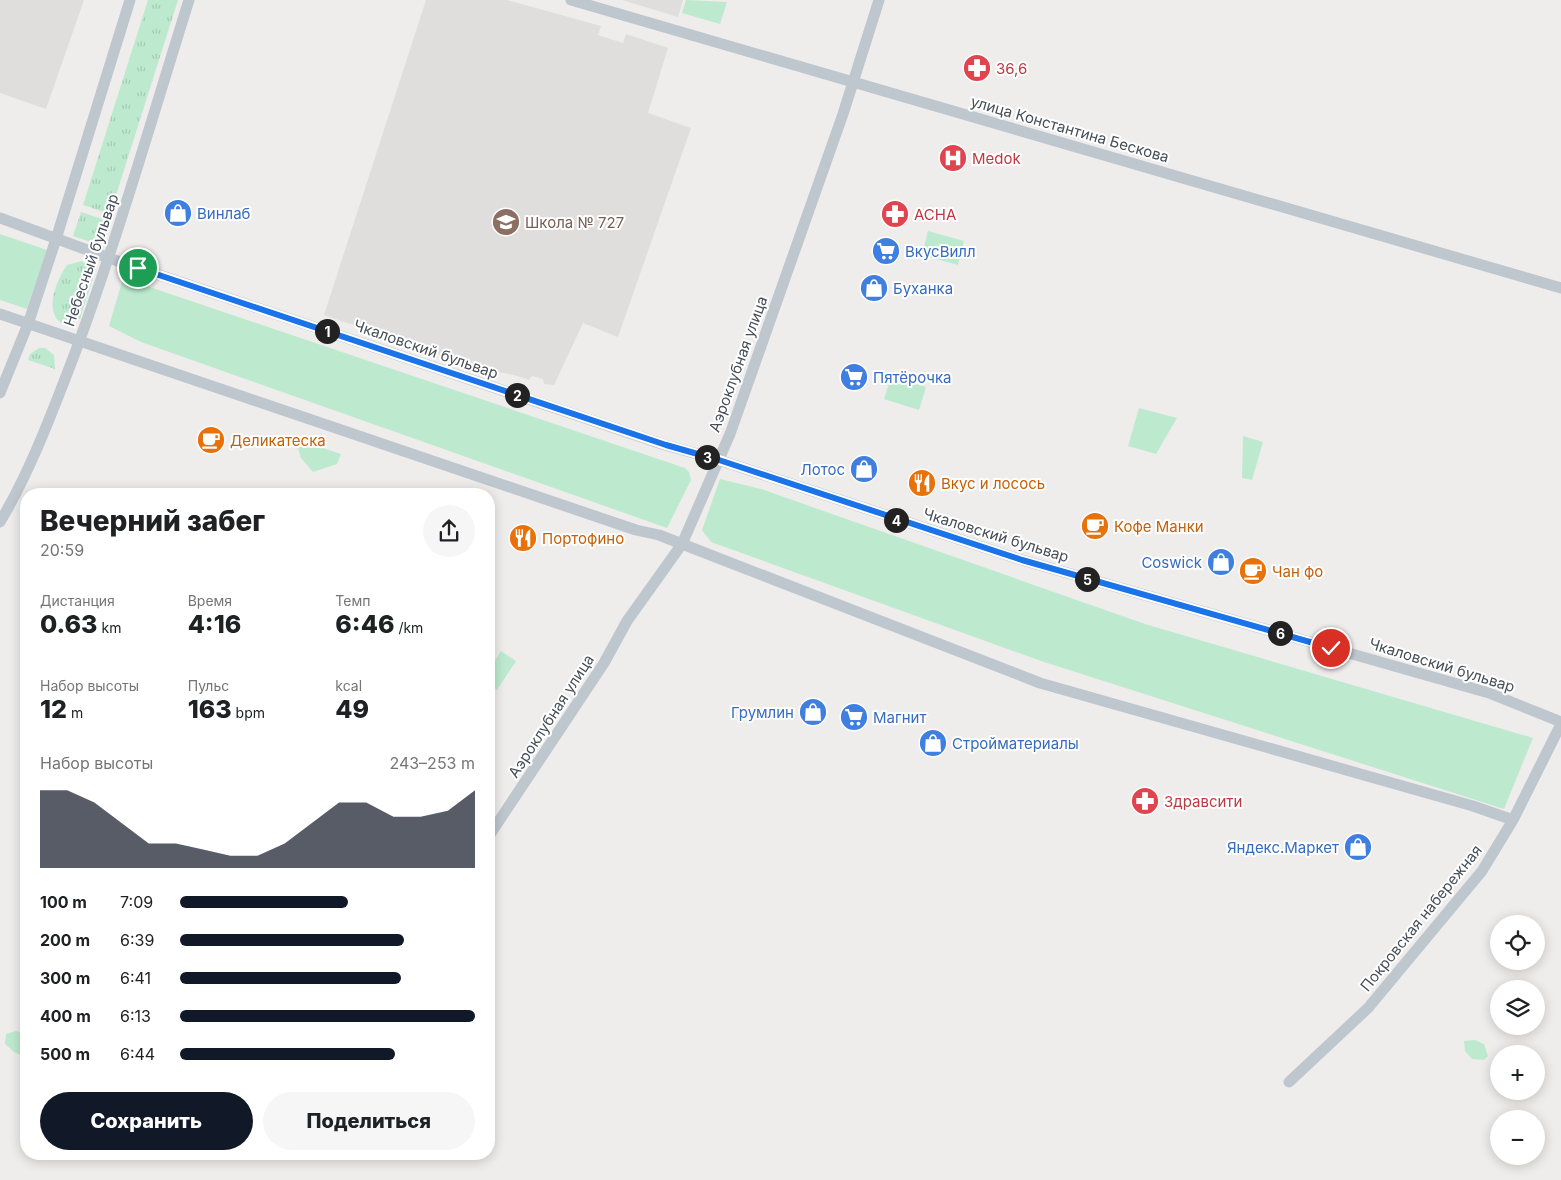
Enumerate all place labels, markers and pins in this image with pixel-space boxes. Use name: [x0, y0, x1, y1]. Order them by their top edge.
pharmacy icon: 36,6: [962, 53, 992, 83]
place label: 36,6: [996, 59, 1027, 78]
hospital icon: Medok: [938, 143, 968, 173]
place label: Medok: [972, 149, 1021, 168]
shop icon: Винлаб: [163, 198, 193, 228]
pharmacy icon: АСНА: [880, 199, 910, 229]
place label: Винлаб: [197, 204, 251, 223]
place label: АСНА: [914, 205, 956, 224]
school or university icon: Школа № 727: [491, 207, 521, 237]
place label: Школа № 727: [525, 213, 624, 232]
supermarket icon: ВкусВилл: [871, 236, 901, 266]
place label: ВкусВилл: [905, 242, 976, 261]
pin: [117, 247, 159, 289]
shop icon: Буханка: [859, 273, 889, 303]
place label: Буханка: [893, 279, 953, 298]
pin: 1: [314, 318, 340, 344]
supermarket icon: Пятёрочка: [839, 362, 869, 392]
place label: Пятёрочка: [873, 368, 952, 387]
pin: 2: [504, 382, 530, 408]
cafe icon: Деликатеска: [196, 425, 226, 455]
place label: Деликатеска: [230, 431, 326, 450]
pin: 3: [694, 444, 720, 470]
shop icon: Лотос: [849, 454, 879, 484]
place label: Лотос: [800, 460, 845, 479]
restaurant icon: Вкус и лосось: [907, 468, 937, 498]
place label: Вкус и лосось: [941, 474, 1045, 493]
pin: 4: [884, 508, 908, 532]
cafe icon: Кофе Манки: [1080, 511, 1110, 541]
place label: Кофе Манки: [1114, 517, 1204, 536]
restaurant icon: Портофино: [508, 523, 538, 553]
place label: Портофино: [542, 529, 624, 548]
shop icon: Coswick: [1206, 547, 1236, 577]
place label: Coswick: [1141, 553, 1203, 572]
cafe icon: Чан фо: [1238, 556, 1268, 586]
place label: Чан фо: [1272, 562, 1323, 581]
pin: 5: [1074, 566, 1100, 592]
pin: 6: [1268, 620, 1292, 646]
pin: [1310, 627, 1352, 669]
shop icon: Грумлин: [798, 697, 828, 727]
supermarket icon: Магнит: [839, 702, 869, 732]
place label: Грумлин: [731, 703, 794, 722]
place label: Магнит: [873, 708, 926, 727]
shop icon: Стройматериалы: [918, 728, 948, 758]
place label: Стройматериалы: [952, 734, 1079, 753]
pharmacy icon: Здравсити: [1130, 786, 1160, 816]
place label: Здравсити: [1164, 792, 1242, 811]
shop icon: Яндекс.Маркет: [1343, 832, 1373, 862]
place label: Яндекс.Маркет: [1227, 838, 1339, 857]

